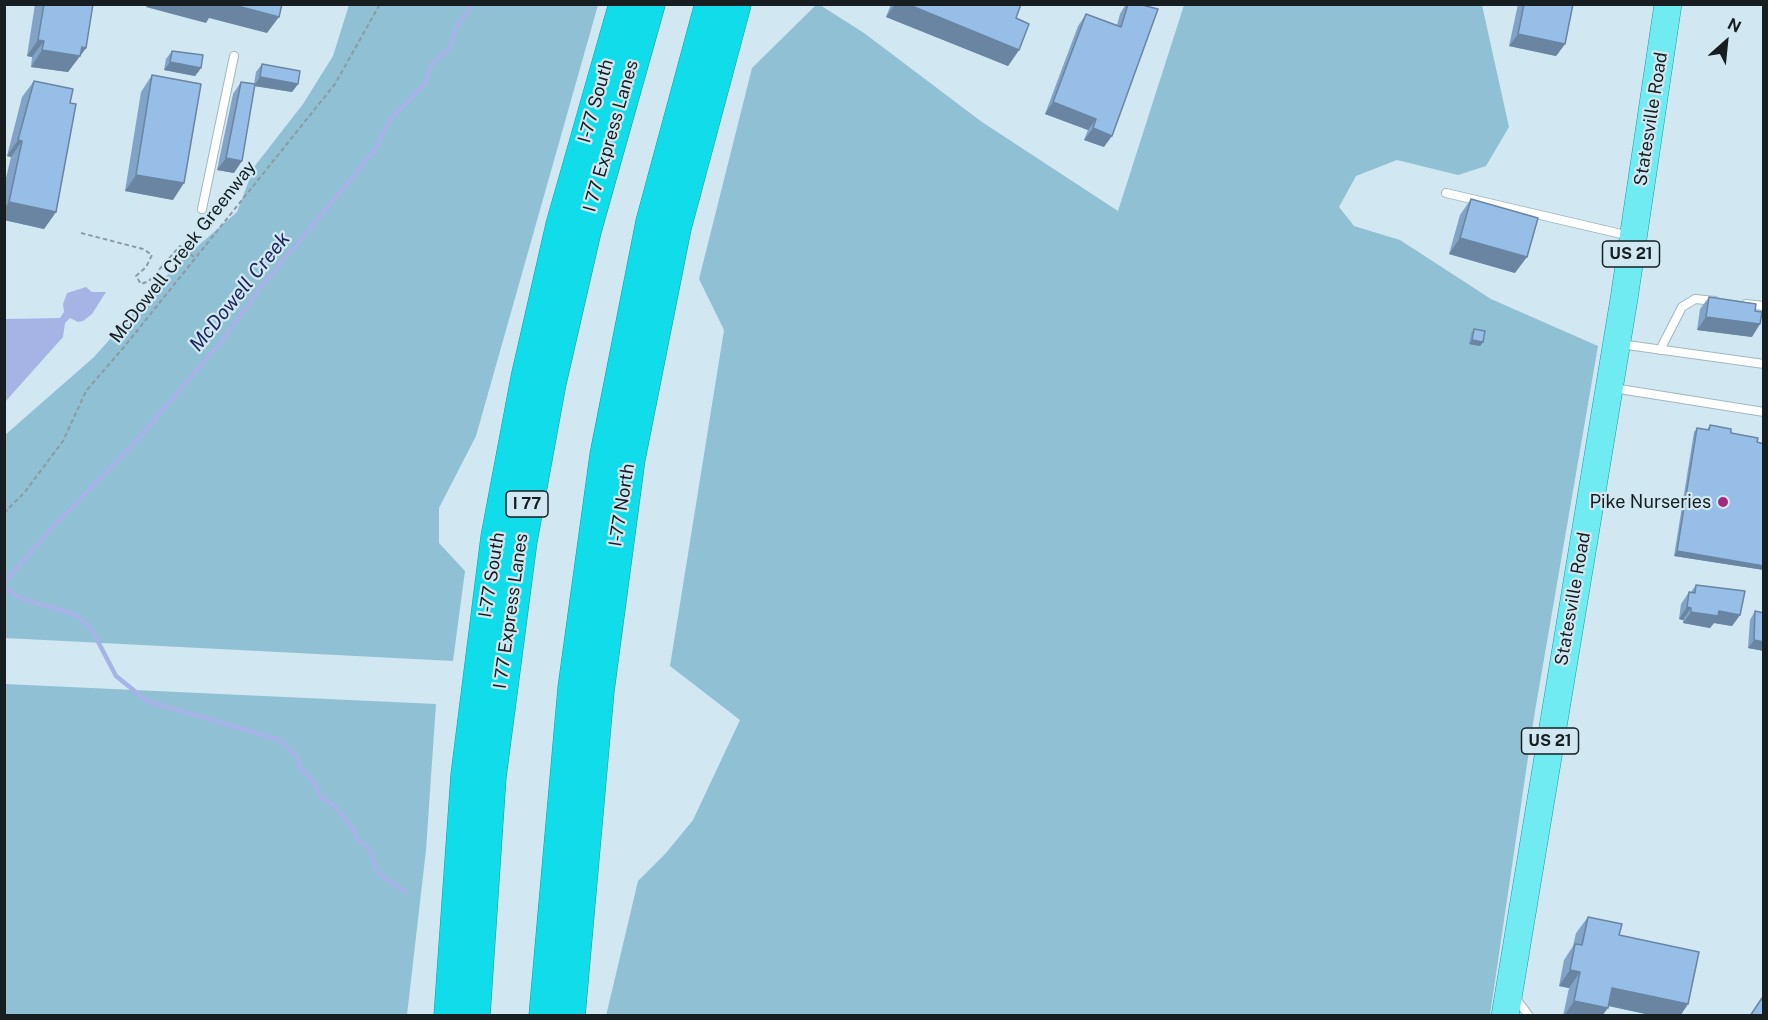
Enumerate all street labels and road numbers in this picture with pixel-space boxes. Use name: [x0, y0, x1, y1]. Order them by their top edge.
street label: Statesville Road: [1630, 51, 1672, 187]
street label: I-77 South: [574, 57, 618, 145]
street label: I 77 Express Lanes: [579, 58, 643, 214]
street label: McDowell Creek Greenway: [105, 157, 261, 347]
road number: US 21: [1602, 241, 1660, 267]
street label: I-77 North: [605, 462, 639, 548]
road number: I 77: [506, 491, 548, 517]
street label: I-77 South: [475, 531, 509, 619]
street label: Statesville Road: [1551, 531, 1595, 667]
street label: I 77 Express Lanes: [489, 532, 533, 690]
road number: US 21: [1522, 728, 1578, 754]

